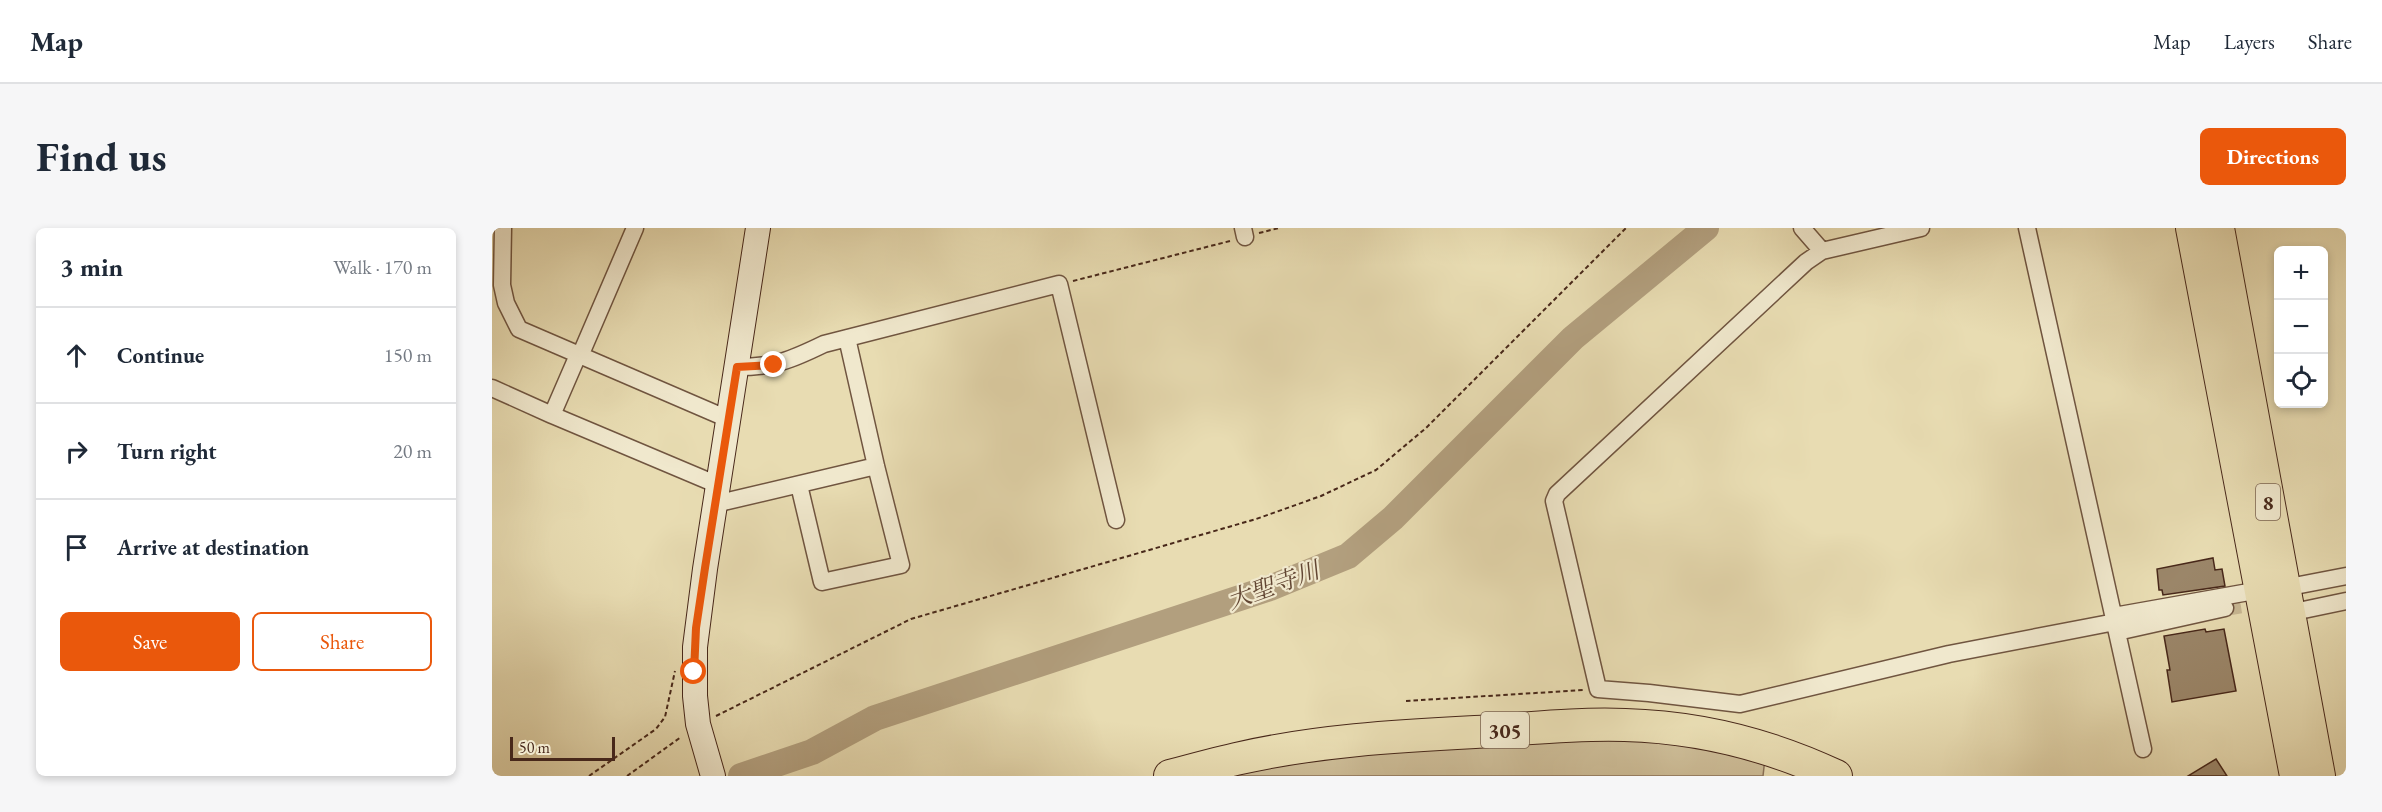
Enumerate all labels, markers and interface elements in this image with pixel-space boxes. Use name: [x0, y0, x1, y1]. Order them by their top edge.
text: Map: [30, 23, 83, 59]
text: Map: [2153, 28, 2191, 55]
text: Layers: [2224, 28, 2275, 55]
text: Share: [2308, 28, 2352, 55]
button: Directions: [2200, 128, 2346, 185]
text: Find us: [36, 129, 167, 184]
map controls: [2274, 246, 2328, 408]
button: +: [2274, 246, 2328, 300]
text: 3 min: [60, 250, 123, 284]
text: Walk · 170 m: [333, 254, 432, 280]
button: −: [2274, 300, 2328, 354]
icon: ahead: [60, 339, 93, 372]
text: Continue: [117, 341, 204, 370]
text: 150 m: [384, 342, 432, 368]
route end: [760, 351, 786, 377]
button: locate: [2274, 354, 2328, 408]
icon: right: [60, 435, 93, 468]
text: Turn right: [117, 437, 216, 466]
text: 20 m: [393, 438, 432, 464]
road number: 8: [2256, 484, 2280, 520]
icon: arrive: [60, 531, 93, 564]
text: Arrive at destination: [117, 533, 309, 562]
water label: 大聖寺川: [1223, 553, 1326, 616]
button: Save: [60, 612, 240, 671]
button: Share: [252, 612, 432, 671]
route start: [680, 658, 706, 684]
road number: 305: [1481, 712, 1529, 748]
scale bar: [510, 734, 615, 762]
text: 50 m: [519, 737, 550, 758]

